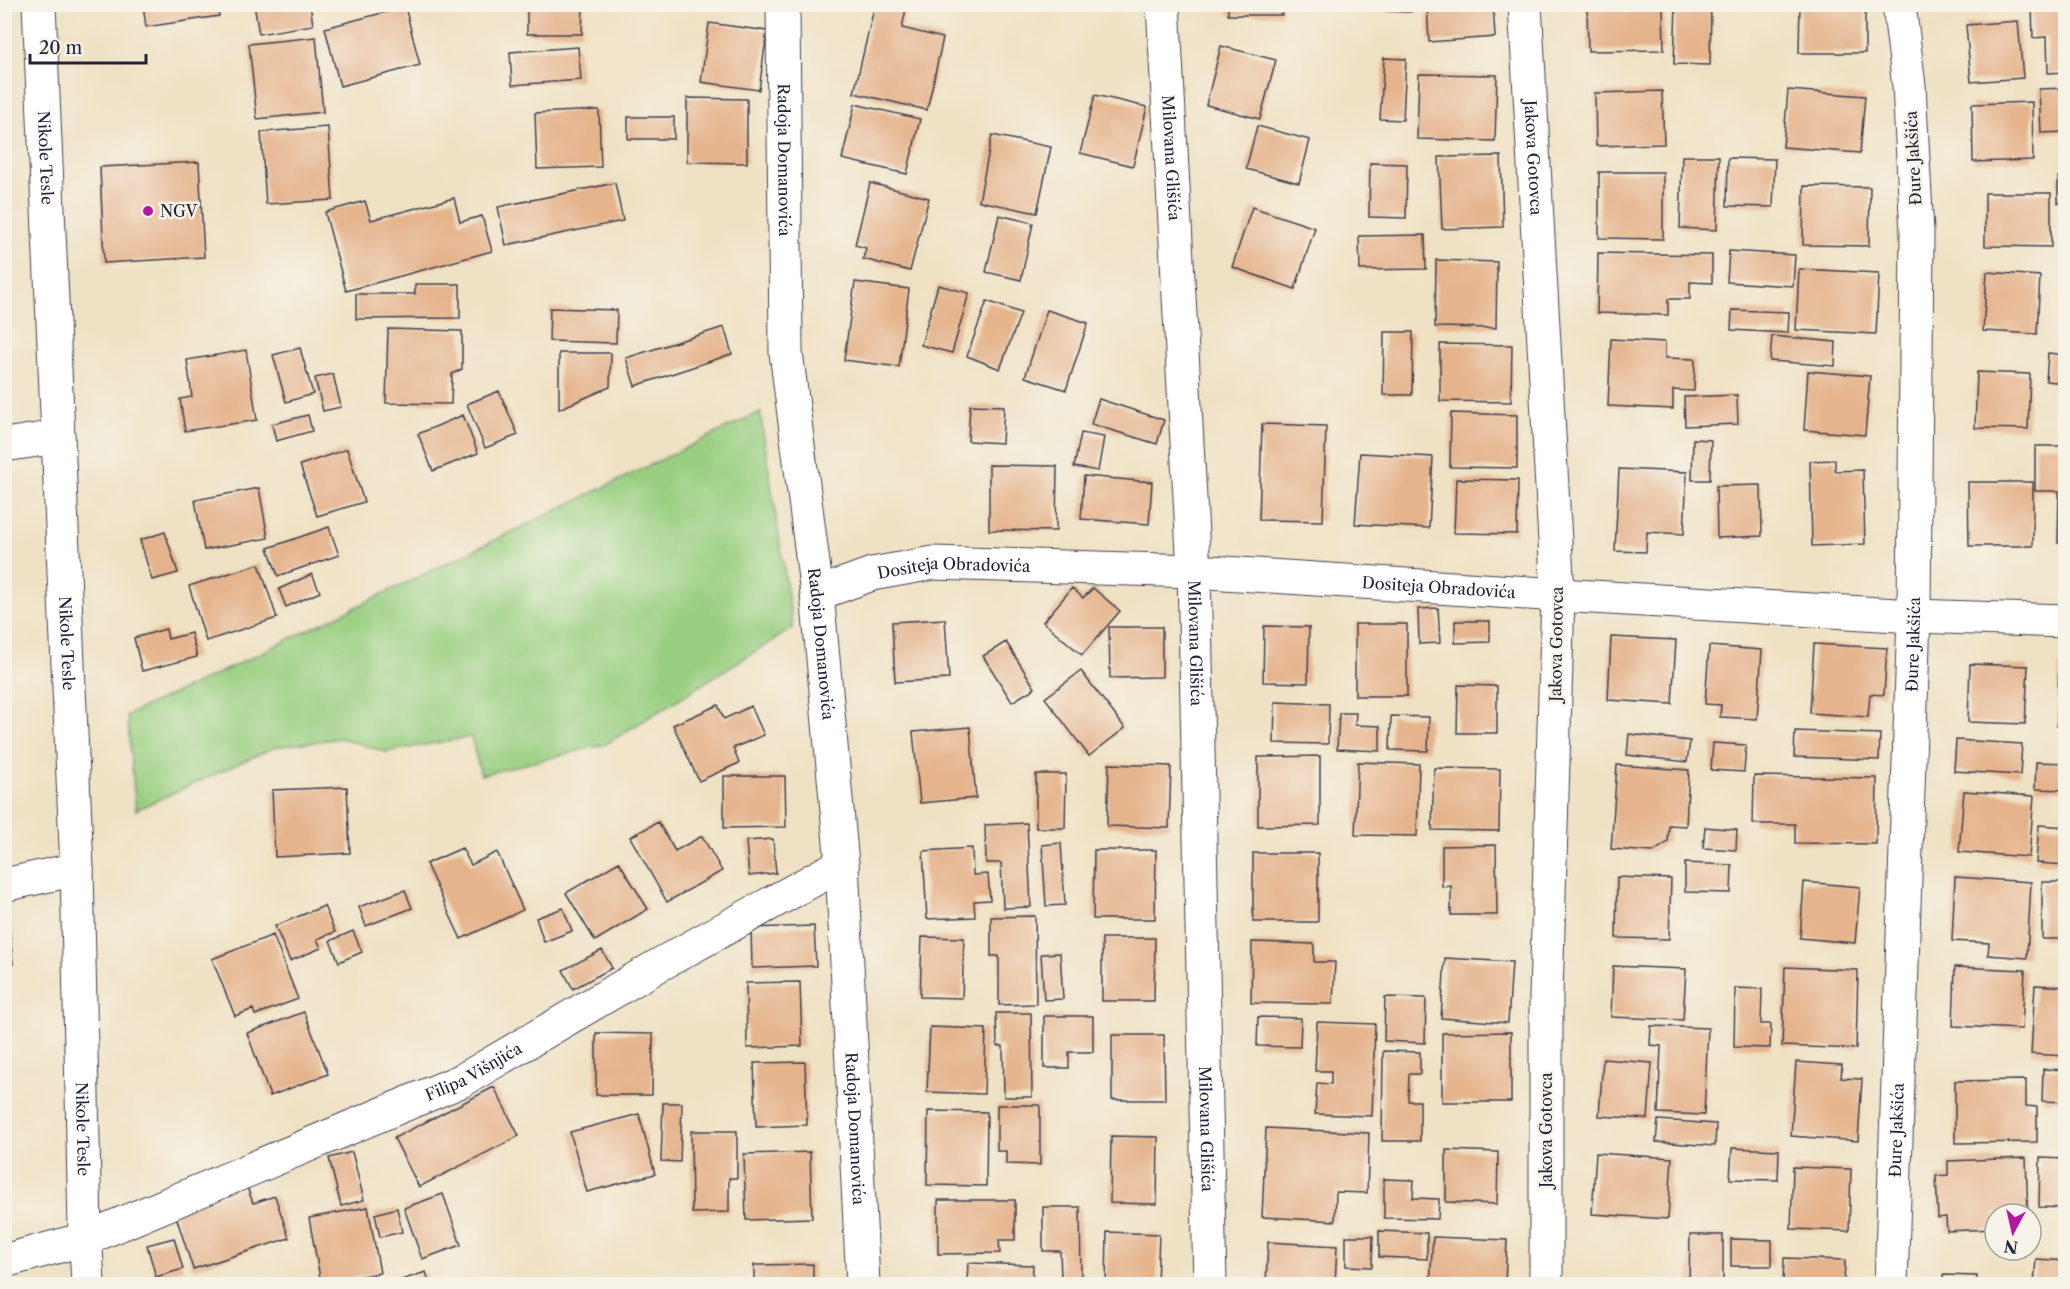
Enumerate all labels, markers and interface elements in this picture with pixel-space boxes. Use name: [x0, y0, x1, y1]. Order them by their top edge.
scale bar: [30, 27, 146, 65]
text: 20 m: [39, 37, 83, 59]
street label: Radoja Domanovića: [774, 83, 795, 237]
street label: Milovana Glišića: [1158, 94, 1185, 222]
street label: Jakova Gotovca: [1520, 97, 1547, 216]
street label: Nikole Tesle: [34, 110, 58, 205]
street label: Đure Jakšića: [1901, 110, 1925, 206]
place label: NGV: [160, 201, 198, 221]
marker: NGV: [141, 204, 155, 218]
street label: Dositeja Obradovića: [876, 553, 1031, 583]
street label: Radoja Domanovića: [804, 567, 839, 721]
street label: Dositeja Obradovića: [1361, 572, 1517, 602]
street label: Milovana Glišića: [1184, 580, 1207, 707]
street label: Jakova Gotovca: [1545, 586, 1567, 705]
street label: Nikole Tesle: [55, 596, 79, 691]
street label: Đure Jakšića: [1901, 596, 1924, 692]
street label: Filipa Višnjića: [422, 1038, 526, 1105]
street label: Radoja Domanovića: [841, 1052, 869, 1206]
street label: Milovana Glišića: [1195, 1066, 1218, 1193]
street label: Jakova Gotovca: [1536, 1072, 1556, 1191]
street label: Nikole Tesle: [72, 1082, 94, 1176]
street label: Đure Jakšića: [1885, 1082, 1908, 1178]
north arrow: [1983, 1202, 2043, 1262]
text: N: [2003, 1236, 2019, 1258]

